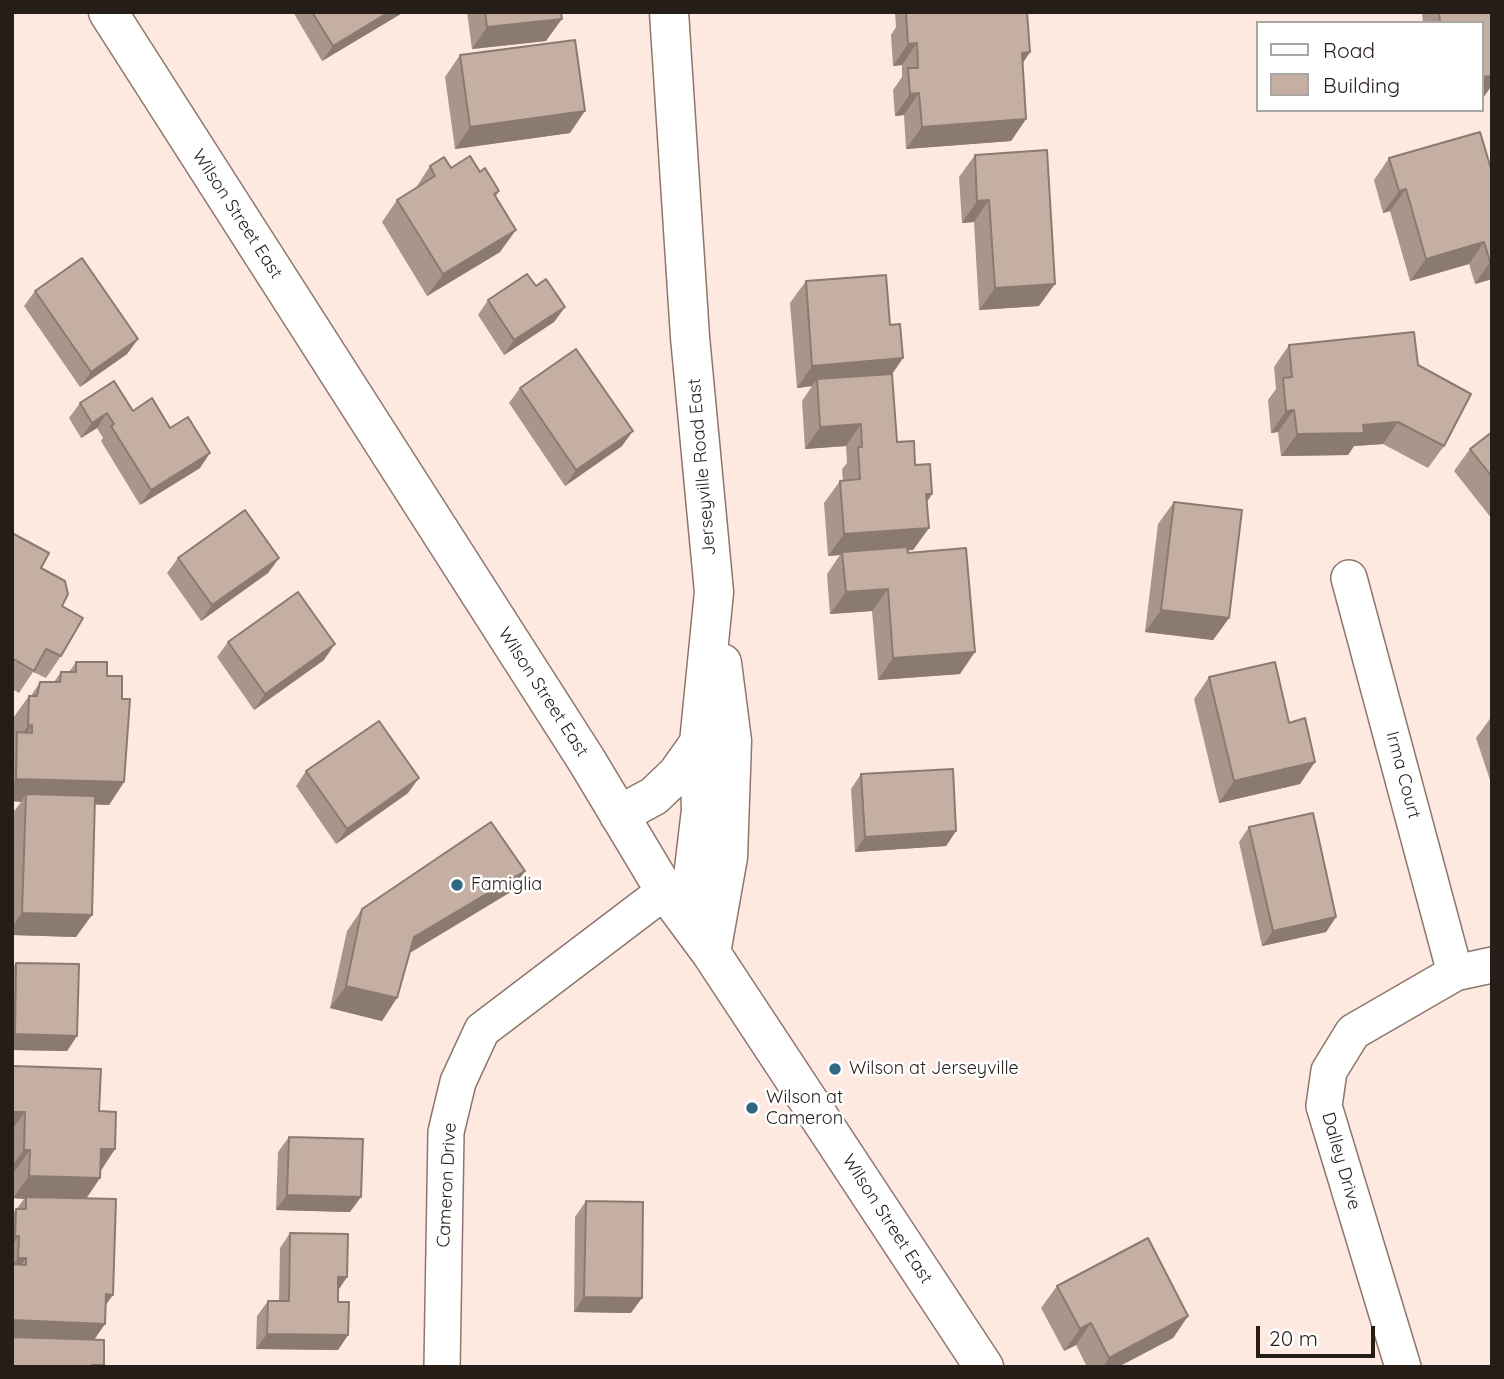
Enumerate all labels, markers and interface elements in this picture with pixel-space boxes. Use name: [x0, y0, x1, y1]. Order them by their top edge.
legend: [1256, 21, 1483, 112]
text: Road: [1323, 37, 1375, 63]
text: Building: [1323, 72, 1400, 98]
street label: Wilson Street East: [187, 145, 287, 283]
street label: Jerseyville Road East: [683, 377, 721, 557]
street label: Wilson Street East: [493, 623, 593, 761]
street label: Irma Court: [1381, 729, 1425, 821]
place label: Famiglia: [471, 874, 542, 896]
marker: Famiglia: [449, 877, 465, 893]
place label: Wilson at Jerseyville: [849, 1058, 1019, 1080]
marker: Wilson at Jerseyville: [827, 1061, 843, 1077]
place label: Wilson at Cameron: [766, 1087, 843, 1130]
marker: Wilson at Cameron: [744, 1100, 760, 1116]
street label: Dalley Drive: [1317, 1110, 1365, 1212]
street label: Cameron Drive: [433, 1122, 461, 1248]
street label: Wilson Street East: [837, 1150, 937, 1288]
scale bar: [1259, 1312, 1378, 1356]
text: 20 m: [1269, 1325, 1318, 1351]

